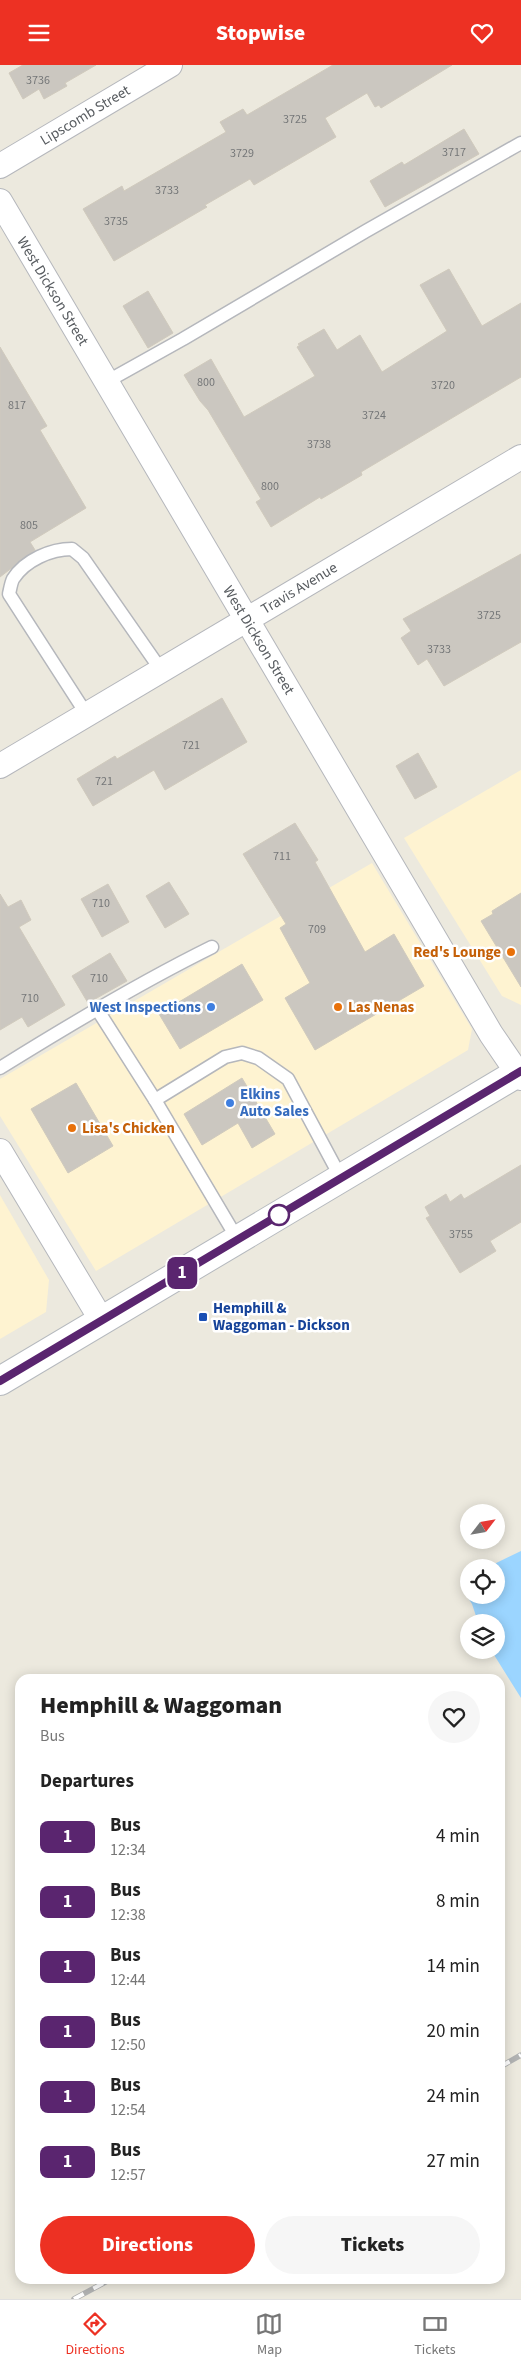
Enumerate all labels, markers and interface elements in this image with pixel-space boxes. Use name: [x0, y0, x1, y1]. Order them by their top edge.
text: Stopwise: [216, 17, 305, 49]
icon: menu: [25, 19, 53, 47]
icon: heart: [468, 19, 496, 47]
house number: 3736: [26, 72, 50, 89]
street label: Lipscomb Street: [36, 80, 134, 151]
house number: 3725: [283, 111, 307, 128]
house number: 3717: [442, 144, 466, 161]
house number: 3729: [230, 145, 254, 162]
house number: 3733: [155, 182, 179, 199]
house number: 3735: [104, 213, 128, 230]
street label: West Dickson Street: [12, 233, 93, 350]
house number: 800: [197, 374, 215, 391]
house number: 3720: [431, 377, 455, 394]
house number: 817: [8, 397, 26, 414]
house number: 3724: [362, 407, 386, 424]
house number: 3738: [307, 436, 331, 453]
house number: 800: [261, 478, 279, 495]
house number: 805: [20, 517, 38, 534]
street label: Travis Avenue: [257, 557, 342, 620]
street label: West Dickson Street: [218, 582, 299, 699]
house number: 3725: [477, 607, 501, 624]
house number: 3733: [427, 641, 451, 658]
house number: 721: [182, 737, 200, 754]
house number: 721: [95, 773, 113, 790]
house number: 711: [273, 848, 291, 865]
house number: 710: [92, 895, 110, 912]
house number: 709: [308, 921, 326, 938]
place label: Red's Lounge: [413, 942, 501, 963]
marker: Red's Lounge: [505, 946, 517, 958]
house number: 710: [90, 970, 108, 987]
house number: 710: [21, 990, 39, 1007]
place label: West Inspections: [90, 997, 201, 1018]
place label: Las Nenas: [348, 997, 415, 1018]
marker: West Inspections: [205, 1001, 217, 1013]
marker: Las Nenas: [332, 1001, 344, 1013]
place label: Elkins Auto Sales: [239, 1084, 309, 1122]
marker: Elkins Auto Sales: [224, 1097, 236, 1109]
place label: Lisa's Chicken: [82, 1118, 175, 1139]
marker: Lisa's Chicken: [66, 1122, 78, 1134]
unlabelled marker: [268, 1204, 290, 1226]
house number: 3755: [449, 1226, 473, 1243]
line badge: 1: [166, 1257, 198, 1289]
text: 1: [177, 1260, 187, 1285]
place label: Hemphill & Waggoman - Dickson: [213, 1298, 350, 1336]
marker: Hemphill & Waggoman - Dickson: [197, 1311, 209, 1323]
north arrow: [460, 1504, 505, 1549]
map controls: [460, 1504, 505, 1659]
button: locate: [460, 1559, 505, 1604]
button: layers: [460, 1614, 505, 1659]
text: Hemphill & Waggoman: [40, 1688, 282, 1723]
button: heart: [428, 1691, 480, 1743]
text: Bus: [40, 1725, 65, 1747]
text: Departures: [40, 1768, 134, 1795]
text: Bus: [110, 1812, 141, 1839]
text: 4 min: [436, 1823, 480, 1850]
text: 1: [63, 1824, 72, 1849]
text: 12:34: [110, 1839, 146, 1861]
text: Bus: [110, 1877, 141, 1904]
text: 8 min: [436, 1888, 480, 1915]
text: 1: [63, 1889, 72, 1914]
text: 12:38: [110, 1904, 146, 1926]
text: Bus: [110, 1942, 141, 1969]
text: 14 min: [426, 1953, 480, 1980]
text: 1: [63, 1954, 72, 1979]
text: 12:44: [110, 1969, 146, 1991]
text: Bus: [110, 2007, 141, 2034]
text: 20 min: [426, 2018, 480, 2045]
text: 1: [63, 2019, 72, 2044]
text: 12:50: [110, 2034, 146, 2056]
text: Bus: [110, 2072, 141, 2099]
text: 24 min: [426, 2083, 480, 2110]
text: 1: [63, 2084, 72, 2109]
text: 12:54: [110, 2099, 146, 2121]
text: Bus: [110, 2137, 141, 2164]
text: 27 min: [426, 2148, 480, 2175]
text: 1: [63, 2149, 72, 2174]
text: 12:57: [110, 2164, 146, 2186]
button: Directions: [40, 2216, 255, 2274]
button: Tickets: [265, 2216, 480, 2274]
tab: Directions: [65, 2310, 125, 2360]
tab: Map: [255, 2310, 283, 2360]
tab: Tickets: [414, 2310, 456, 2360]

